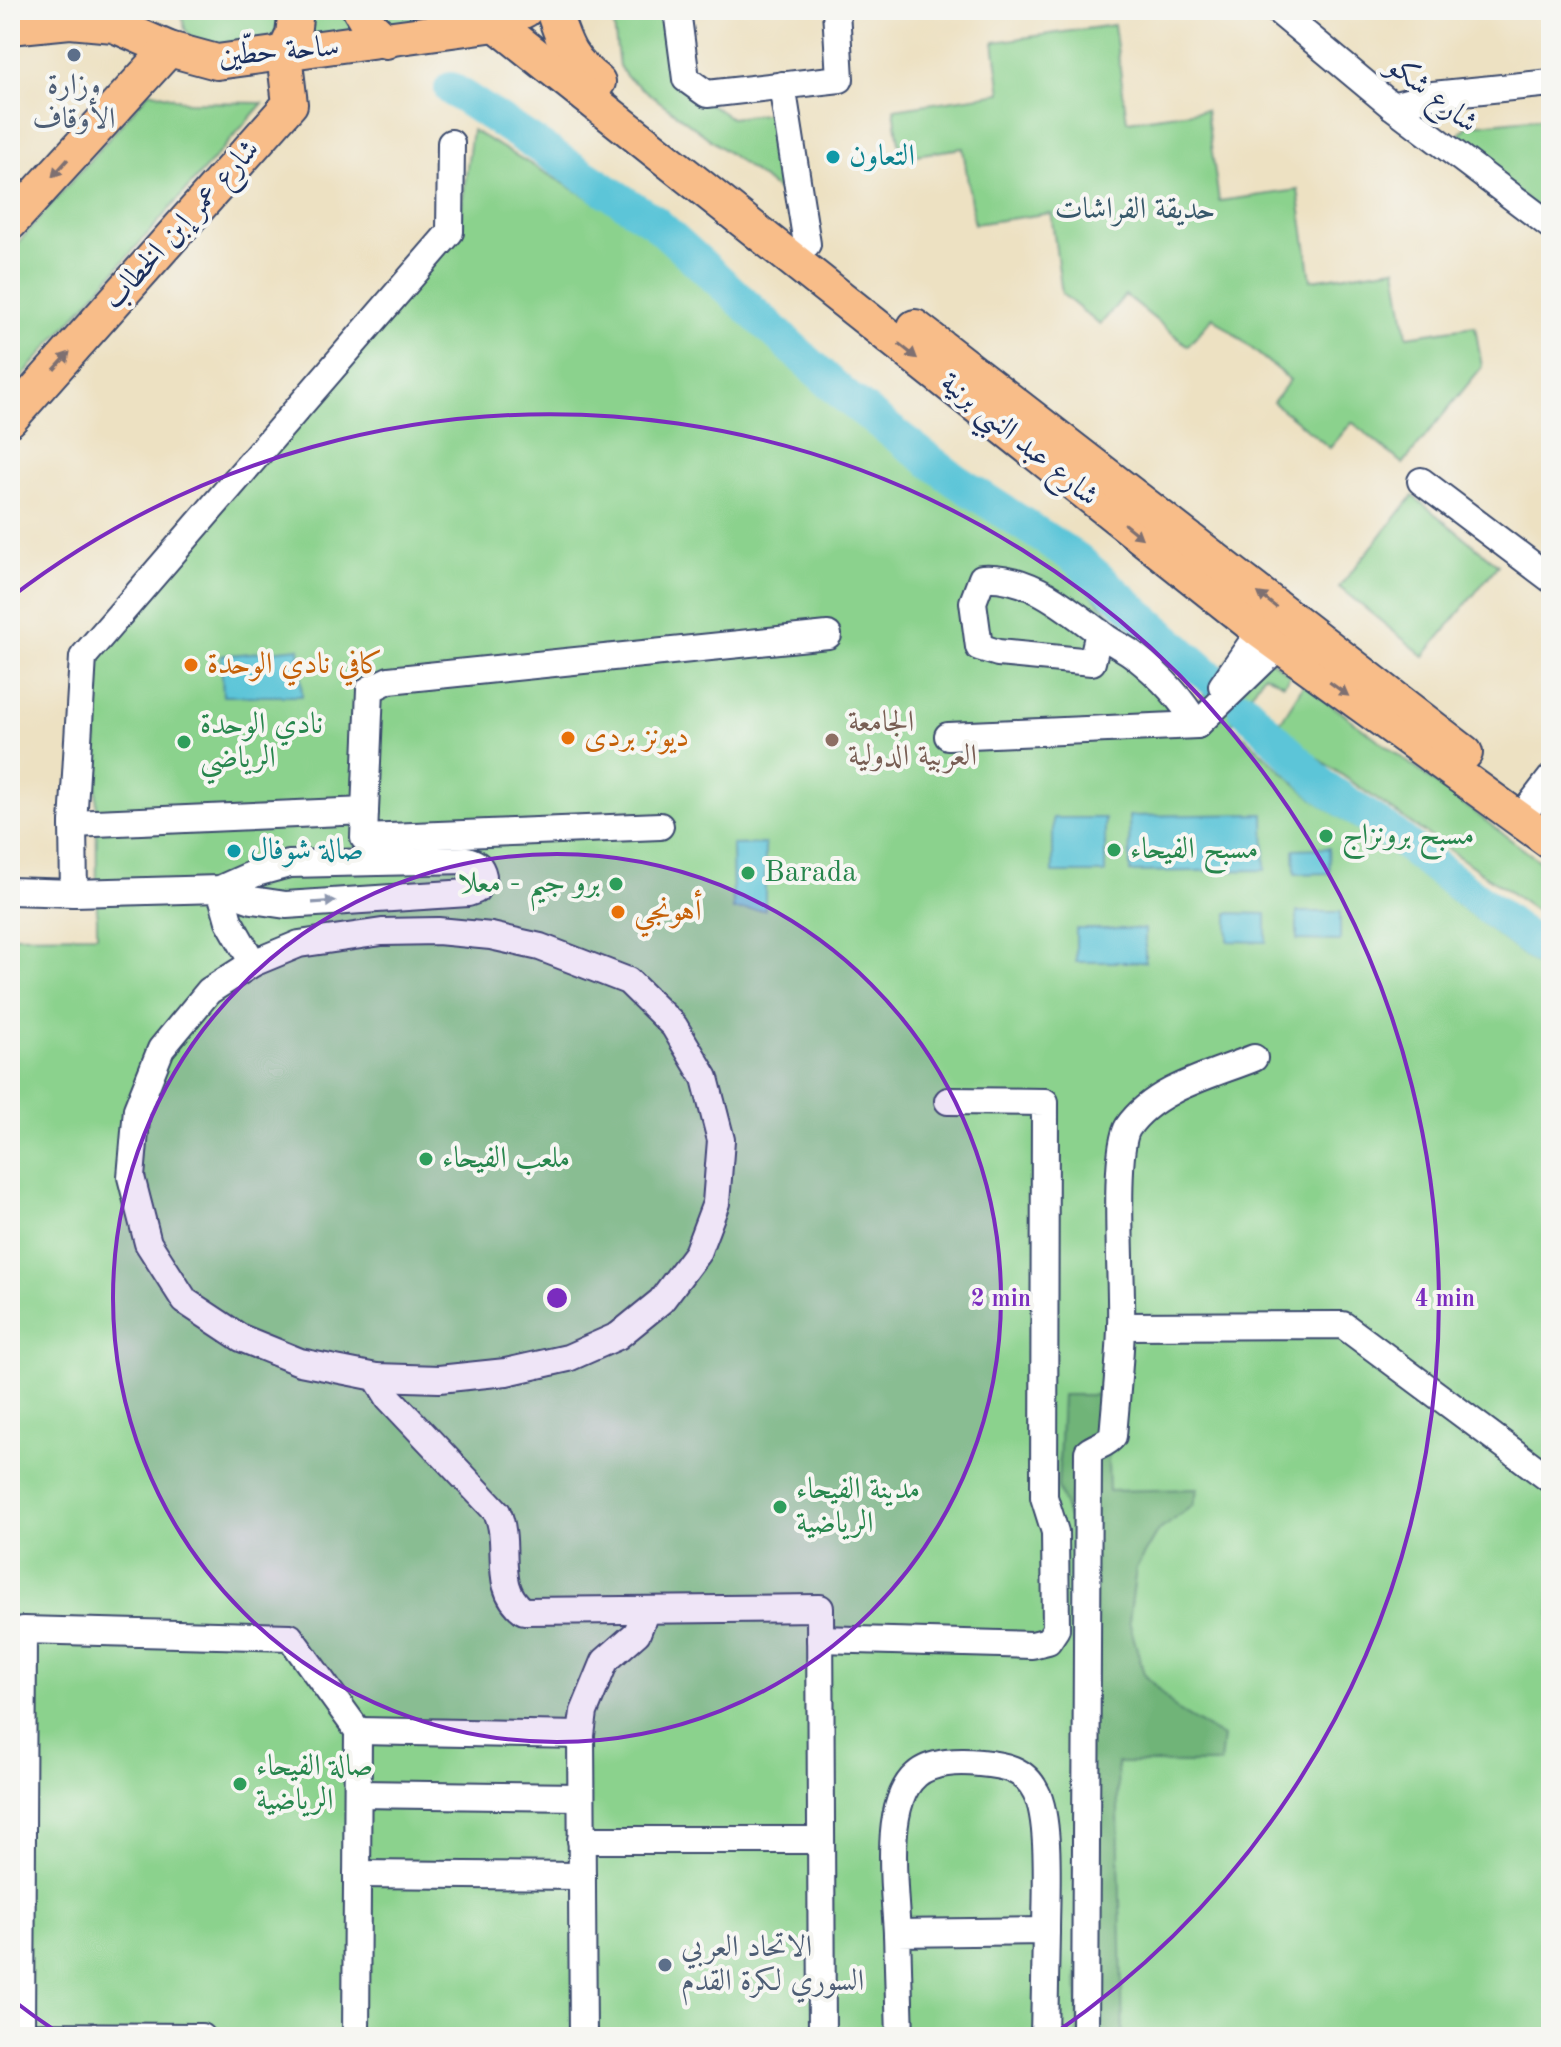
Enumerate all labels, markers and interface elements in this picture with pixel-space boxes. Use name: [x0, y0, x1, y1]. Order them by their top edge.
street label: ساحة حطّين: [217, 25, 340, 72]
marker: وزارة الأوقاف: [65, 46, 83, 64]
street label: شارع شكو: [1374, 47, 1484, 146]
place label: وزارة الأوقاف: [33, 71, 115, 135]
street label: شارع عمر إبن الخطاب: [98, 134, 272, 321]
place label: التعاون: [849, 142, 915, 172]
marker: التعاون: [824, 148, 842, 166]
one-way arrow: [52, 159, 70, 178]
park label: حديقة الفراشات: [1055, 195, 1215, 227]
one-way arrow: [898, 343, 918, 359]
one-way arrow: [53, 351, 70, 371]
street label: شارع عبد النبي برنية: [928, 368, 1103, 521]
one-way arrow: [1123, 522, 1143, 538]
one-way arrow: [1257, 593, 1277, 609]
place label: كافي نادي الوحدة: [207, 649, 383, 687]
marker: كافي نادي الوحدة: [182, 656, 200, 674]
one-way arrow: [1328, 681, 1349, 697]
place label: الجامعة العربية الدولية: [848, 708, 977, 774]
place label: نادي الوحدة الرياضي: [200, 710, 323, 785]
place label: ديونز بردى: [584, 723, 689, 755]
marker: ديونز بردى: [559, 729, 577, 747]
marker: الجامعة العربية الدولية: [823, 731, 841, 749]
marker: نادي الوحدة الرياضي: [175, 733, 193, 751]
place label: مسبح برونزاج: [1342, 821, 1475, 861]
marker: مسبح برونزاج: [1317, 827, 1335, 845]
place label: مسبح الفيحاء: [1130, 835, 1258, 875]
place label: صالة شوفال: [250, 836, 364, 868]
marker: مسبح الفيحاء: [1105, 841, 1123, 859]
marker: صالة شوفال: [225, 842, 243, 860]
place label: Barada: [764, 858, 857, 888]
marker: Barada: [739, 864, 757, 882]
place label: برو جيم - معلا: [458, 869, 600, 911]
marker: برو جيم - معلا: [607, 875, 625, 893]
place label: أهونجي: [634, 889, 702, 938]
one-way arrow: [312, 895, 337, 908]
marker: أهونجي: [609, 903, 627, 921]
place label: ملعب الفيحاء: [442, 1144, 570, 1176]
marker: ملعب الفيحاء: [417, 1150, 435, 1168]
centre of rings: [543, 1284, 571, 1312]
text: 2 min: [971, 1288, 1031, 1312]
text: 4 min: [1415, 1288, 1475, 1312]
place label: مدينة الفيحاء الرياضية: [796, 1475, 920, 1540]
marker: مدينة الفيحاء الرياضية: [771, 1498, 789, 1516]
place label: صالة الفيحاء الرياضية: [256, 1752, 373, 1817]
marker: صالة الفيحاء الرياضية: [231, 1775, 249, 1793]
place label: الاتحاد العربي السوري لكرة القدم: [681, 1932, 864, 2006]
marker: الاتحاد العربي السوري لكرة القدم: [656, 1956, 674, 1974]

